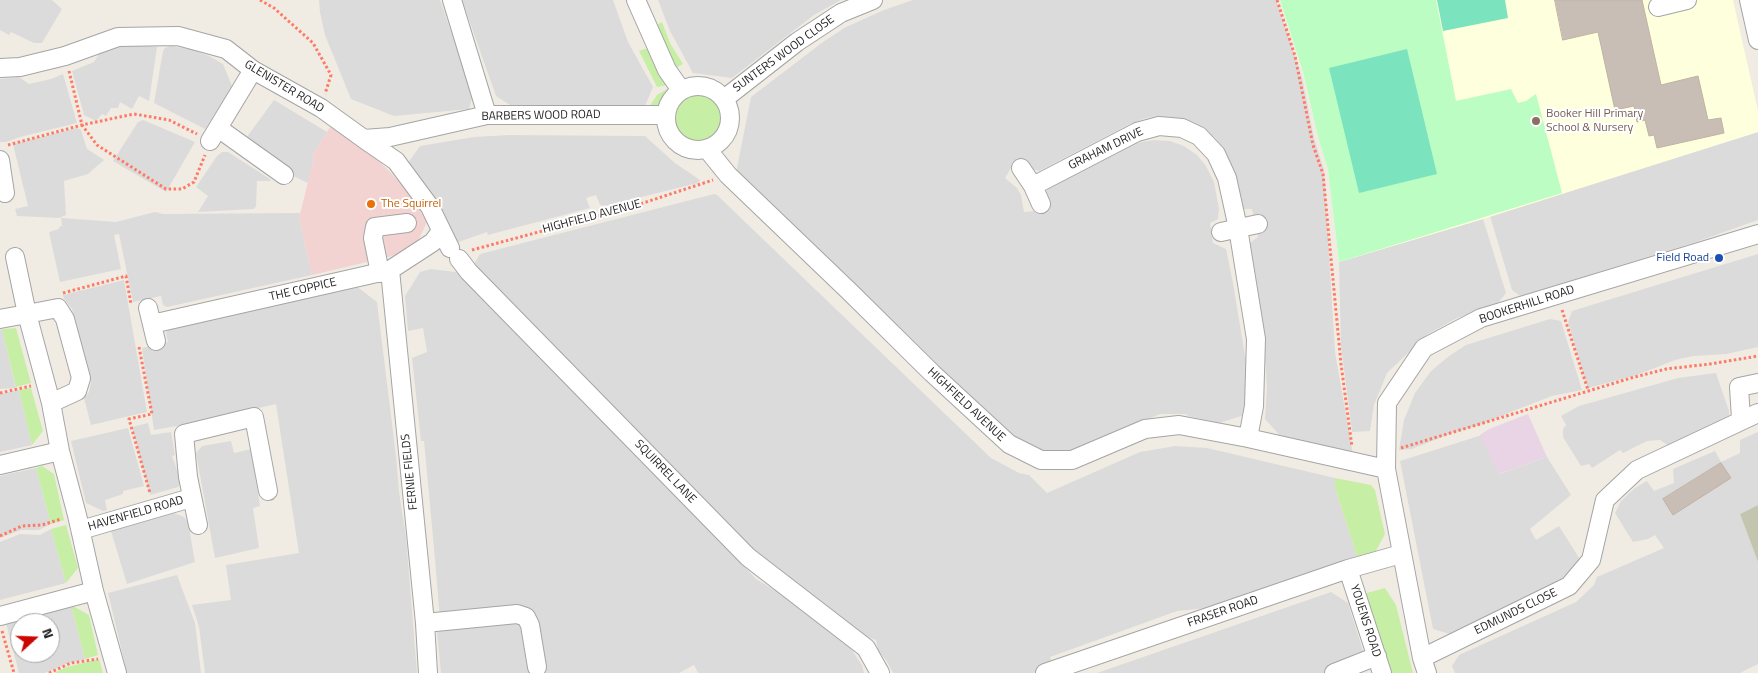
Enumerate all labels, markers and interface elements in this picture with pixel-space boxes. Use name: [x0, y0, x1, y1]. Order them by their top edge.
street label: SUNTERS WOOD CLOSE: [731, 12, 837, 96]
street label: GLENISTER ROAD: [242, 58, 326, 116]
place label: Booker Hill Primary School & Nursery: [1546, 107, 1643, 135]
street label: BARBERS WOOD ROAD: [481, 108, 601, 124]
marker: Booker Hill Primary School & Nursery: [1530, 115, 1542, 127]
street label: GRAHAM DRIVE: [1066, 125, 1146, 173]
place label: The Squirrel: [381, 197, 441, 211]
street label: HIGHFIELD AVENUE: [541, 197, 643, 237]
marker: The Squirrel: [365, 198, 377, 210]
place label: Field Road: [1656, 251, 1709, 265]
marker: Field Road: [1713, 252, 1725, 264]
street label: THE COPPICE: [268, 275, 338, 305]
street label: BOOKERHILL ROAD: [1478, 283, 1576, 327]
street label: HIGHFIELD AVENUE: [924, 365, 1008, 445]
street label: FERNIE FIELDS: [399, 433, 421, 511]
street label: SQUIRREL LANE: [631, 437, 699, 507]
street label: HAVENFIELD ROAD: [87, 493, 185, 535]
street label: YOUENS ROAD: [1346, 583, 1384, 659]
street label: EDMUNDS CLOSE: [1472, 586, 1560, 638]
street label: FRASER ROAD: [1186, 593, 1260, 631]
north arrow: [10, 613, 60, 663]
text: N: [37, 625, 60, 641]

